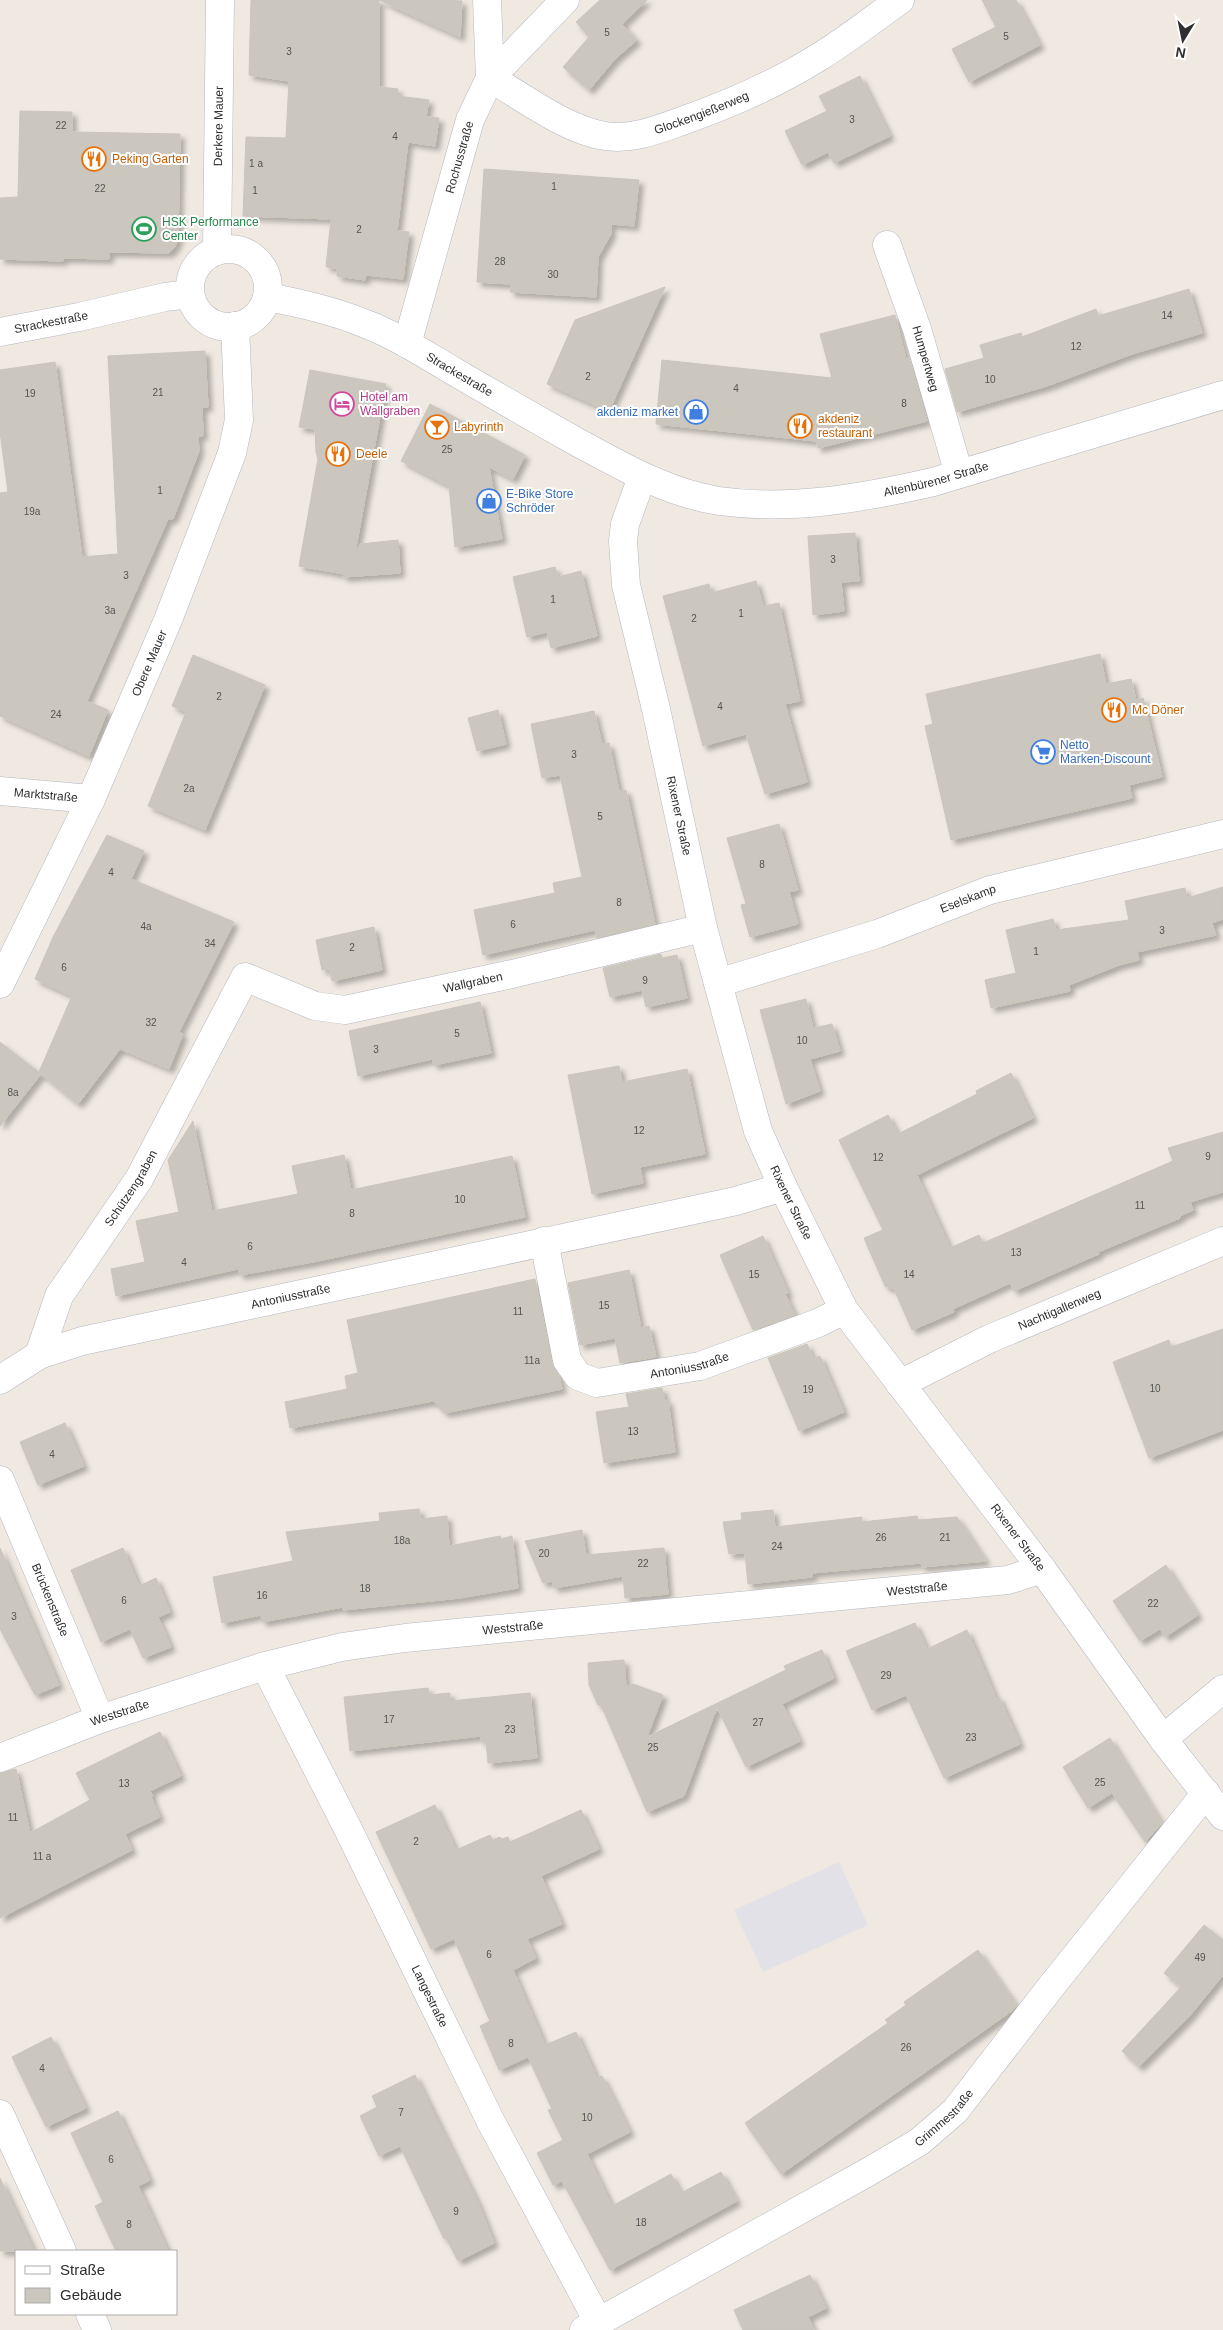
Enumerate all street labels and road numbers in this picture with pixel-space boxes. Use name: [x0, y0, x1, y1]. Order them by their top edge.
street label: Derkere Mauer: [211, 86, 226, 166]
street label: Glockengießerweg: [652, 88, 751, 137]
street label: Rochusstraße: [443, 119, 476, 195]
street label: Strackestraße: [13, 308, 90, 336]
street label: Humpertweg: [909, 324, 942, 393]
street label: Strackestraße: [424, 349, 496, 400]
street label: Altenbürener Straße: [882, 459, 991, 499]
street label: Obere Mauer: [129, 628, 170, 698]
street label: Rixener Straße: [664, 775, 694, 857]
street label: Marktstraße: [13, 785, 79, 805]
street label: Eselskamp: [938, 882, 998, 916]
street label: Wallgraben: [442, 969, 504, 996]
street label: Schützengraben: [102, 1148, 160, 1229]
street label: Rixener Straße: [767, 1163, 815, 1242]
street label: Antoniusstraße: [250, 1281, 332, 1312]
street label: Nachtigallenweg: [1016, 1286, 1103, 1333]
street label: Antoniusstraße: [649, 1349, 731, 1381]
street label: Rixener Straße: [988, 1501, 1048, 1574]
street label: Brückenstraße: [29, 1561, 72, 1639]
street label: Weststraße: [886, 1579, 948, 1599]
street label: Weststraße: [482, 1618, 544, 1638]
street label: Weststraße: [88, 1697, 151, 1729]
street label: Langestraße: [409, 1963, 451, 2030]
street label: Grimmestraße: [912, 2086, 976, 2150]

